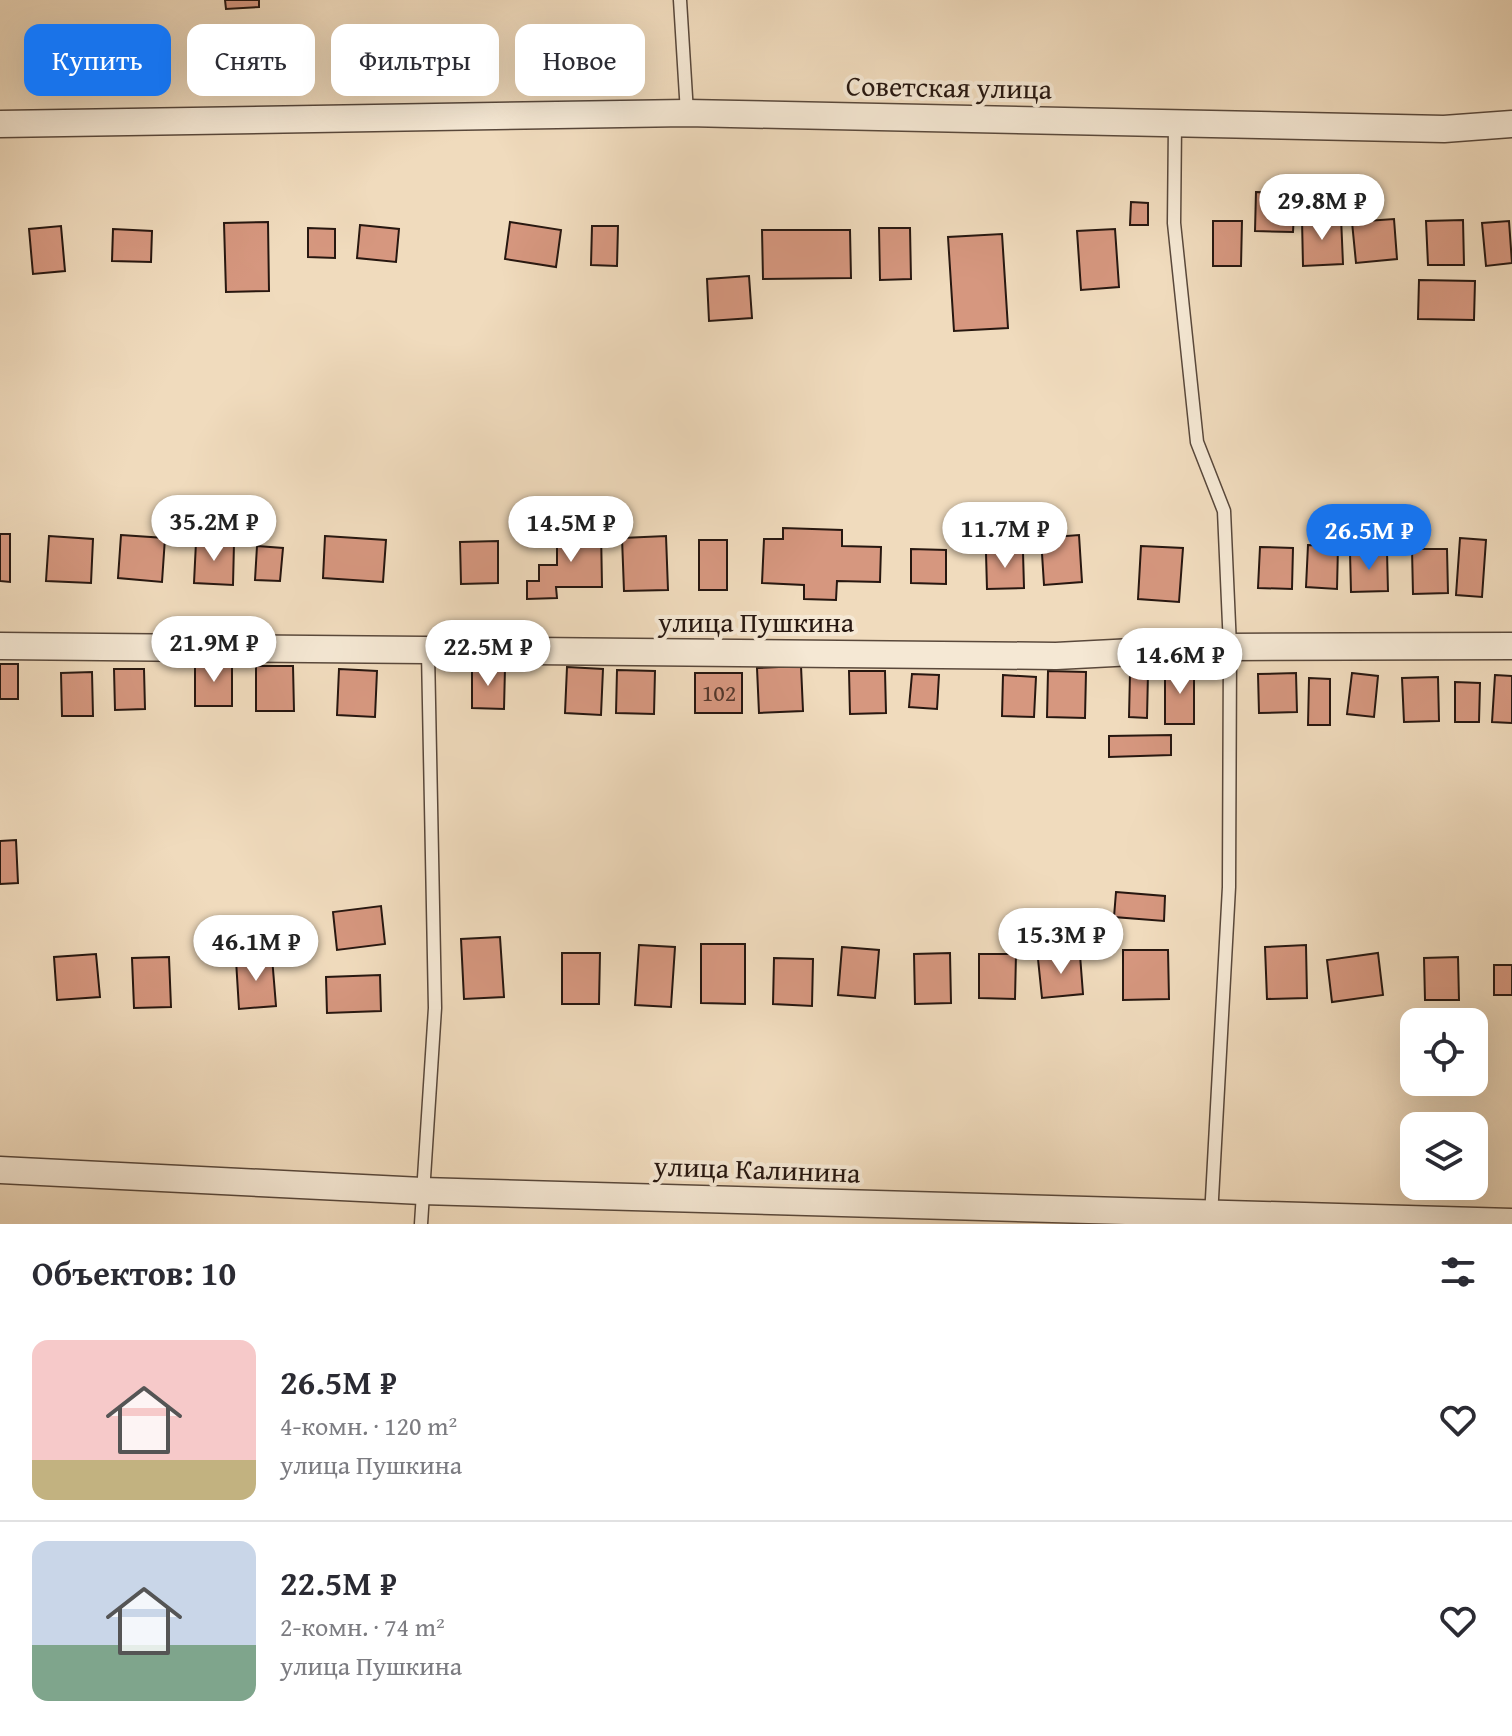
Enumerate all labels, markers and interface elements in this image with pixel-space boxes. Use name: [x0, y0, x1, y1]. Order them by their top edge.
chip: Купить: [24, 24, 171, 96]
chip: Снять: [187, 24, 315, 96]
chip: Фильтры: [331, 24, 499, 96]
chip: Новое: [515, 24, 645, 96]
street label: Советская улица: [846, 64, 1053, 109]
pin: 29.8M ₽: [1248, 174, 1396, 242]
text: 29.8M ₽: [1277, 180, 1367, 219]
pin: 35.2M ₽: [140, 495, 288, 563]
pin: 14.5M ₽: [497, 496, 645, 564]
text: 35.2M ₽: [169, 501, 259, 540]
text: 14.5M ₽: [526, 502, 616, 541]
pin: 11.7M ₽: [931, 502, 1079, 570]
pin: 26.5M ₽: [1295, 504, 1443, 572]
text: 11.7M ₽: [960, 508, 1050, 547]
text: 26.5M ₽: [1324, 510, 1414, 549]
street label: улица Пушкина: [657, 601, 855, 642]
pin: 21.9M ₽: [140, 616, 288, 684]
pin: 22.5M ₽: [414, 620, 562, 688]
text: 21.9M ₽: [169, 622, 259, 661]
text: 22.5M ₽: [443, 626, 533, 665]
pin: 14.6M ₽: [1106, 628, 1254, 696]
text: 14.6M ₽: [1135, 634, 1225, 673]
house number: 102: [702, 675, 736, 710]
pin: 15.3M ₽: [987, 908, 1135, 976]
text: 15.3M ₽: [1016, 914, 1106, 953]
pin: 46.1M ₽: [182, 915, 330, 983]
text: 46.1M ₽: [211, 921, 301, 960]
map controls: [1400, 1008, 1488, 1200]
button: locate: [1400, 1008, 1488, 1096]
button: layers: [1400, 1112, 1488, 1200]
street label: улица Калинина: [652, 1144, 862, 1193]
text: Объектов: 10: [32, 1248, 236, 1297]
icon: filters: [1436, 1250, 1480, 1294]
text: 26.5M ₽: [280, 1357, 397, 1406]
icon: home: [96, 1372, 192, 1468]
icon: heart: [1436, 1398, 1480, 1442]
text: 4-комн. · 120 m²: [280, 1406, 457, 1445]
text: улица Пушкина: [280, 1445, 462, 1484]
text: 22.5M ₽: [280, 1558, 397, 1607]
icon: home: [96, 1573, 192, 1669]
icon: heart: [1436, 1599, 1480, 1643]
text: 2-комн. · 74 m²: [280, 1607, 445, 1646]
text: улица Пушкина: [280, 1646, 462, 1685]

